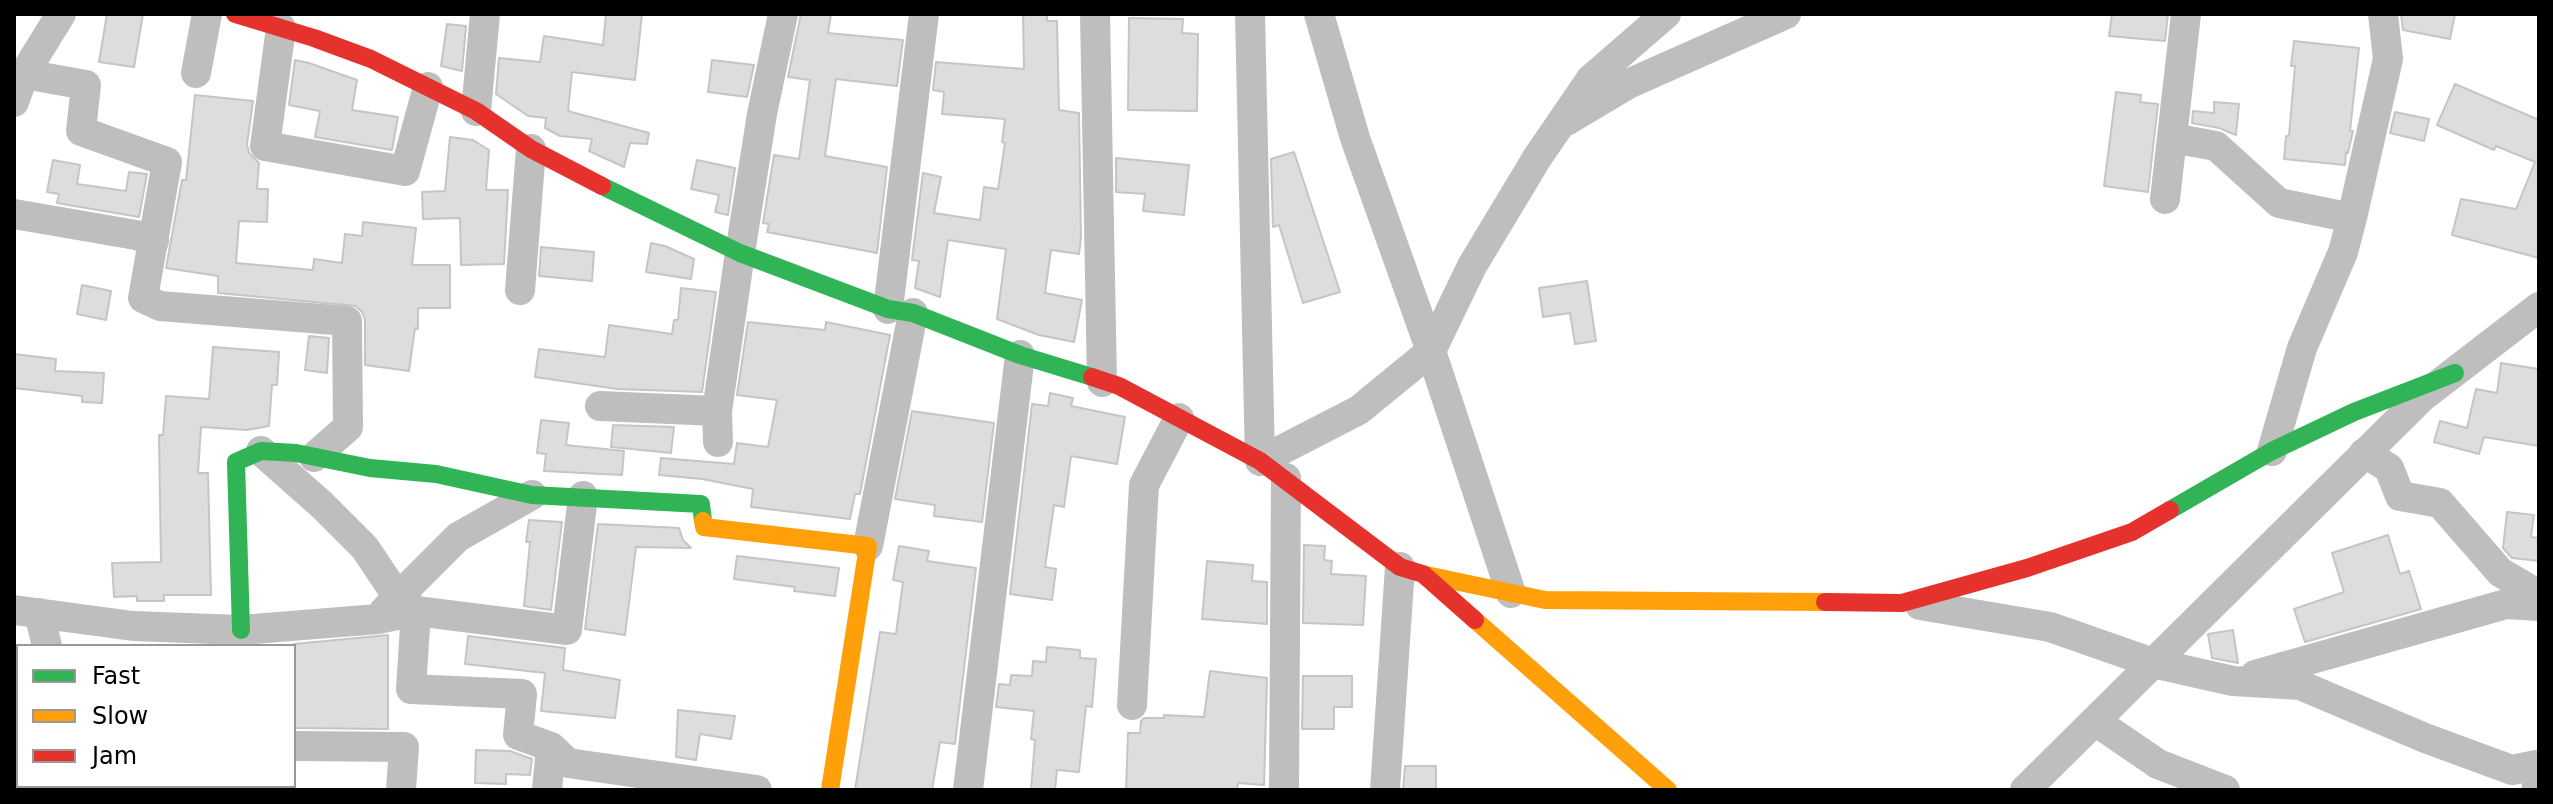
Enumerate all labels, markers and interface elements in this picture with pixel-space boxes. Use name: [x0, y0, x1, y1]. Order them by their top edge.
legend: [16, 644, 296, 788]
text: Fast: [92, 662, 140, 690]
text: Slow: [92, 702, 148, 730]
text: Jam: [92, 742, 137, 770]

